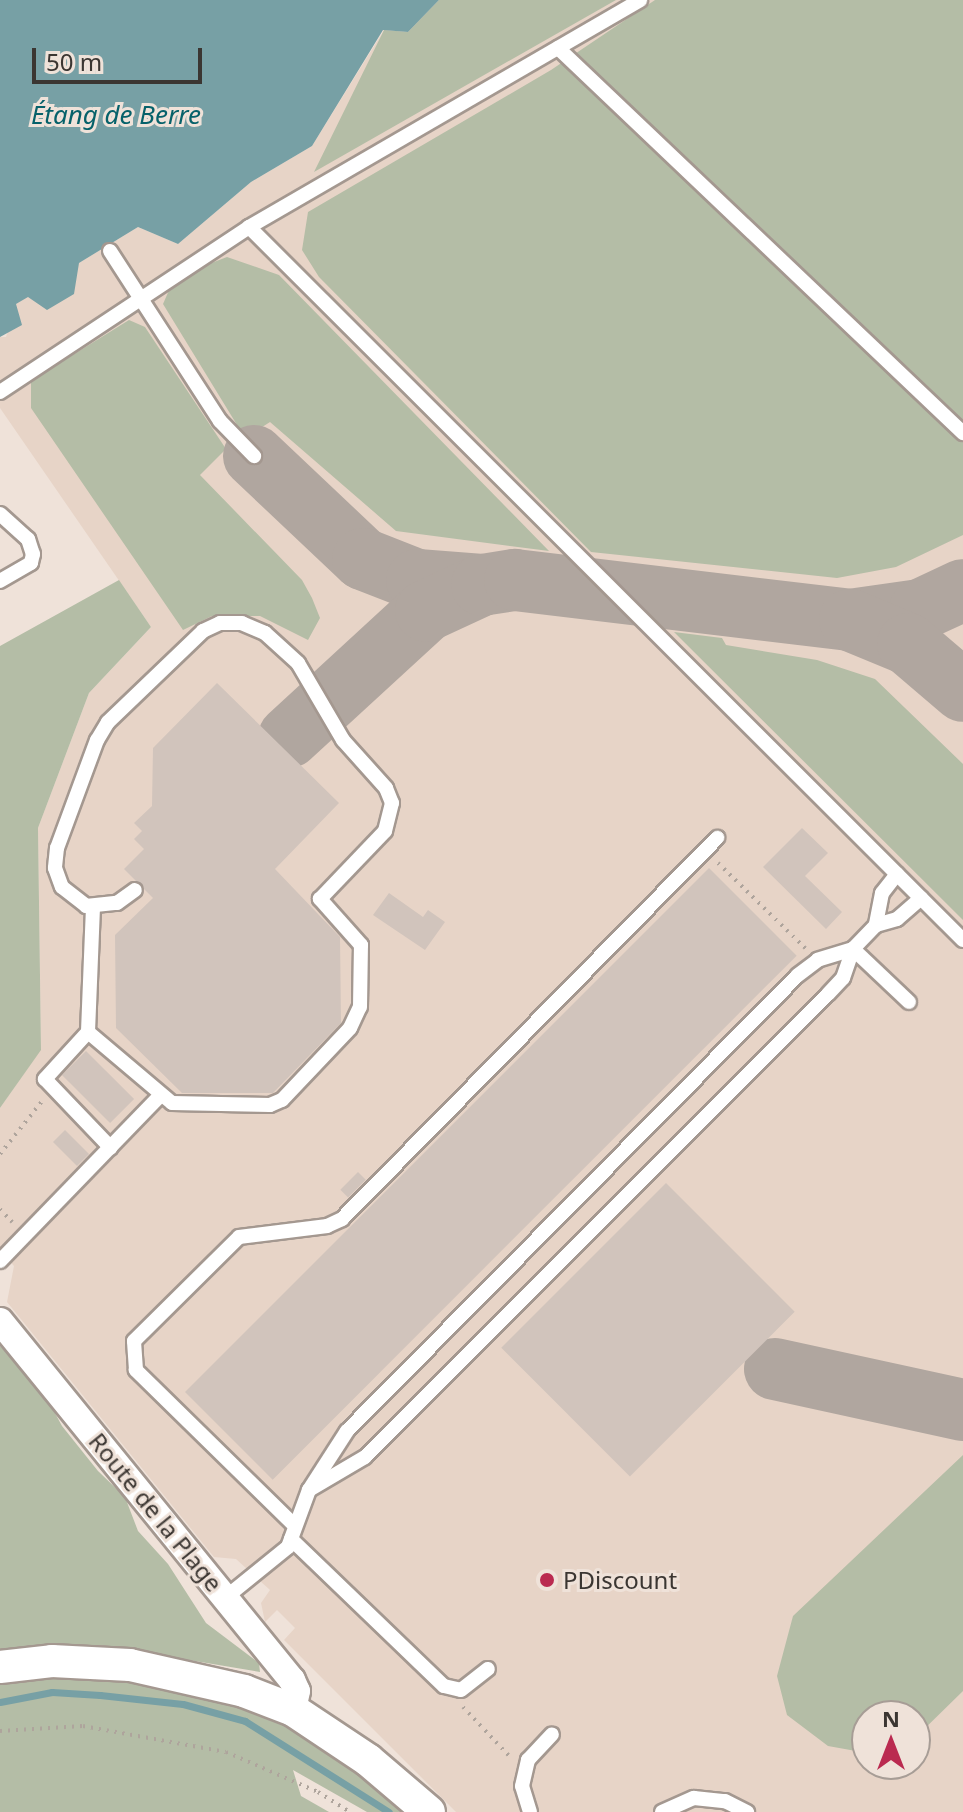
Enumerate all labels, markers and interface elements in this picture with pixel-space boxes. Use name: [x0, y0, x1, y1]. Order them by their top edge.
scale bar: [36, 32, 206, 82]
text: 50 m: [46, 45, 102, 78]
water label: Étang de Berre: [31, 99, 201, 131]
street label: Route de la Plage: [83, 1427, 229, 1597]
place label: PDiscount: [563, 1566, 677, 1594]
marker: PDiscount: [538, 1571, 556, 1589]
north arrow: [851, 1700, 931, 1780]
text: N: [882, 1703, 900, 1733]

